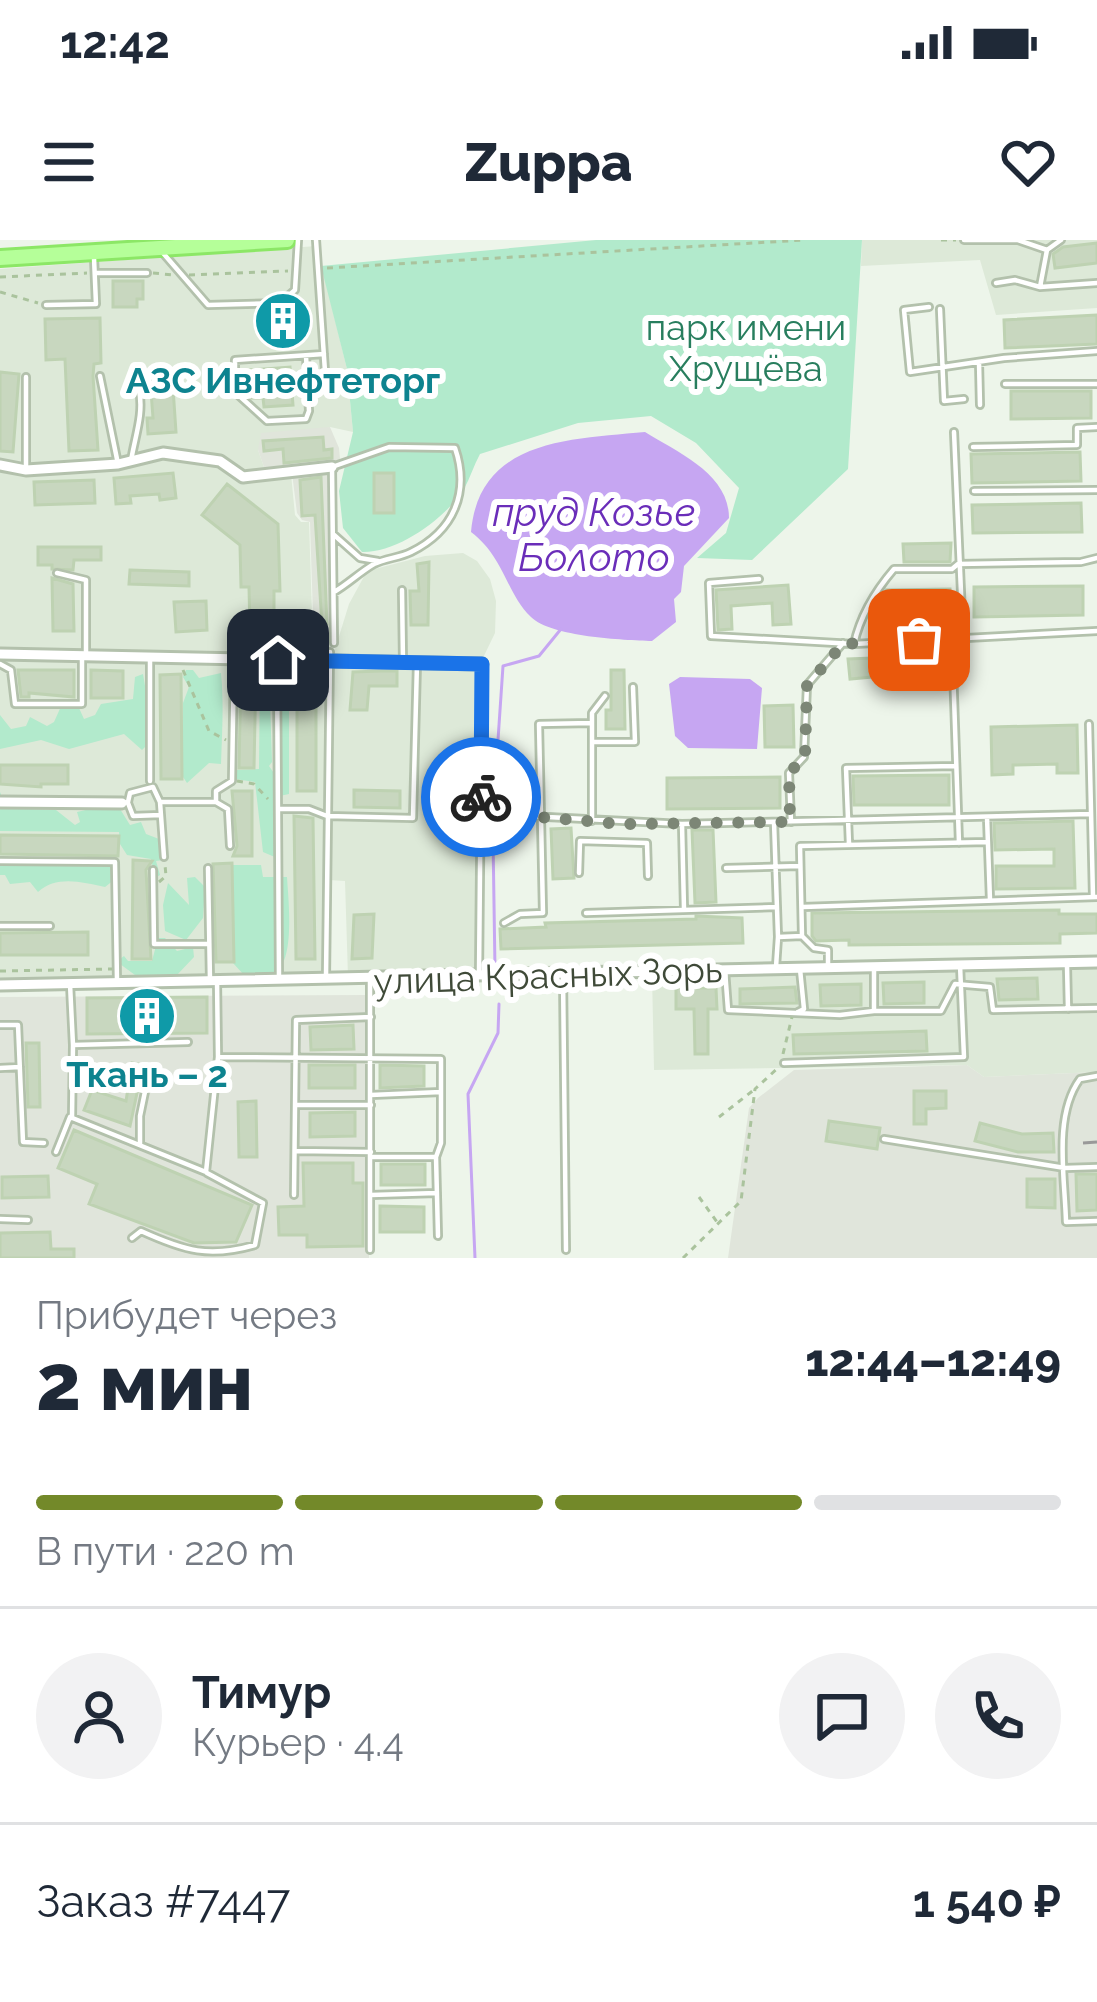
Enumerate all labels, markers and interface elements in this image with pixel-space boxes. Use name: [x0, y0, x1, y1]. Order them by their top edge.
text: 12:42: [60, 16, 170, 69]
icon: menu: [36, 129, 102, 195]
icon: heart: [995, 129, 1061, 195]
text: Zuppa: [465, 130, 632, 194]
building icon: АЗС Ивнефтеторг: [252, 290, 314, 352]
park label: парк имени Хрущёва: [646, 306, 846, 389]
place label: АЗС Ивнефтеторг: [126, 359, 440, 401]
water label: пруд Козье Болото: [492, 489, 696, 580]
pin: [868, 589, 970, 691]
icon: bag: [886, 607, 952, 673]
pin: [227, 609, 329, 711]
icon: home: [245, 627, 311, 693]
courier: [421, 737, 541, 857]
icon: bike: [448, 764, 514, 830]
street label: улица Красных Зорь: [373, 948, 723, 1002]
building icon: Ткань – 2: [116, 985, 178, 1047]
place label: Ткань – 2: [66, 1053, 228, 1095]
text: Прибудет через: [36, 1292, 337, 1338]
text: 12:44–12:49: [805, 1334, 1061, 1387]
text: 2 мин: [36, 1337, 253, 1428]
text: В пути · 220 m: [36, 1528, 295, 1574]
button: person: [36, 1653, 162, 1779]
button: chat: [779, 1653, 905, 1779]
button: phone: [935, 1653, 1061, 1779]
text: Тимур: [192, 1666, 331, 1719]
text: Курьер · 4.4: [192, 1719, 404, 1765]
text: Заказ #7447: [36, 1875, 290, 1928]
text: 1 540 ₽: [913, 1875, 1061, 1928]

